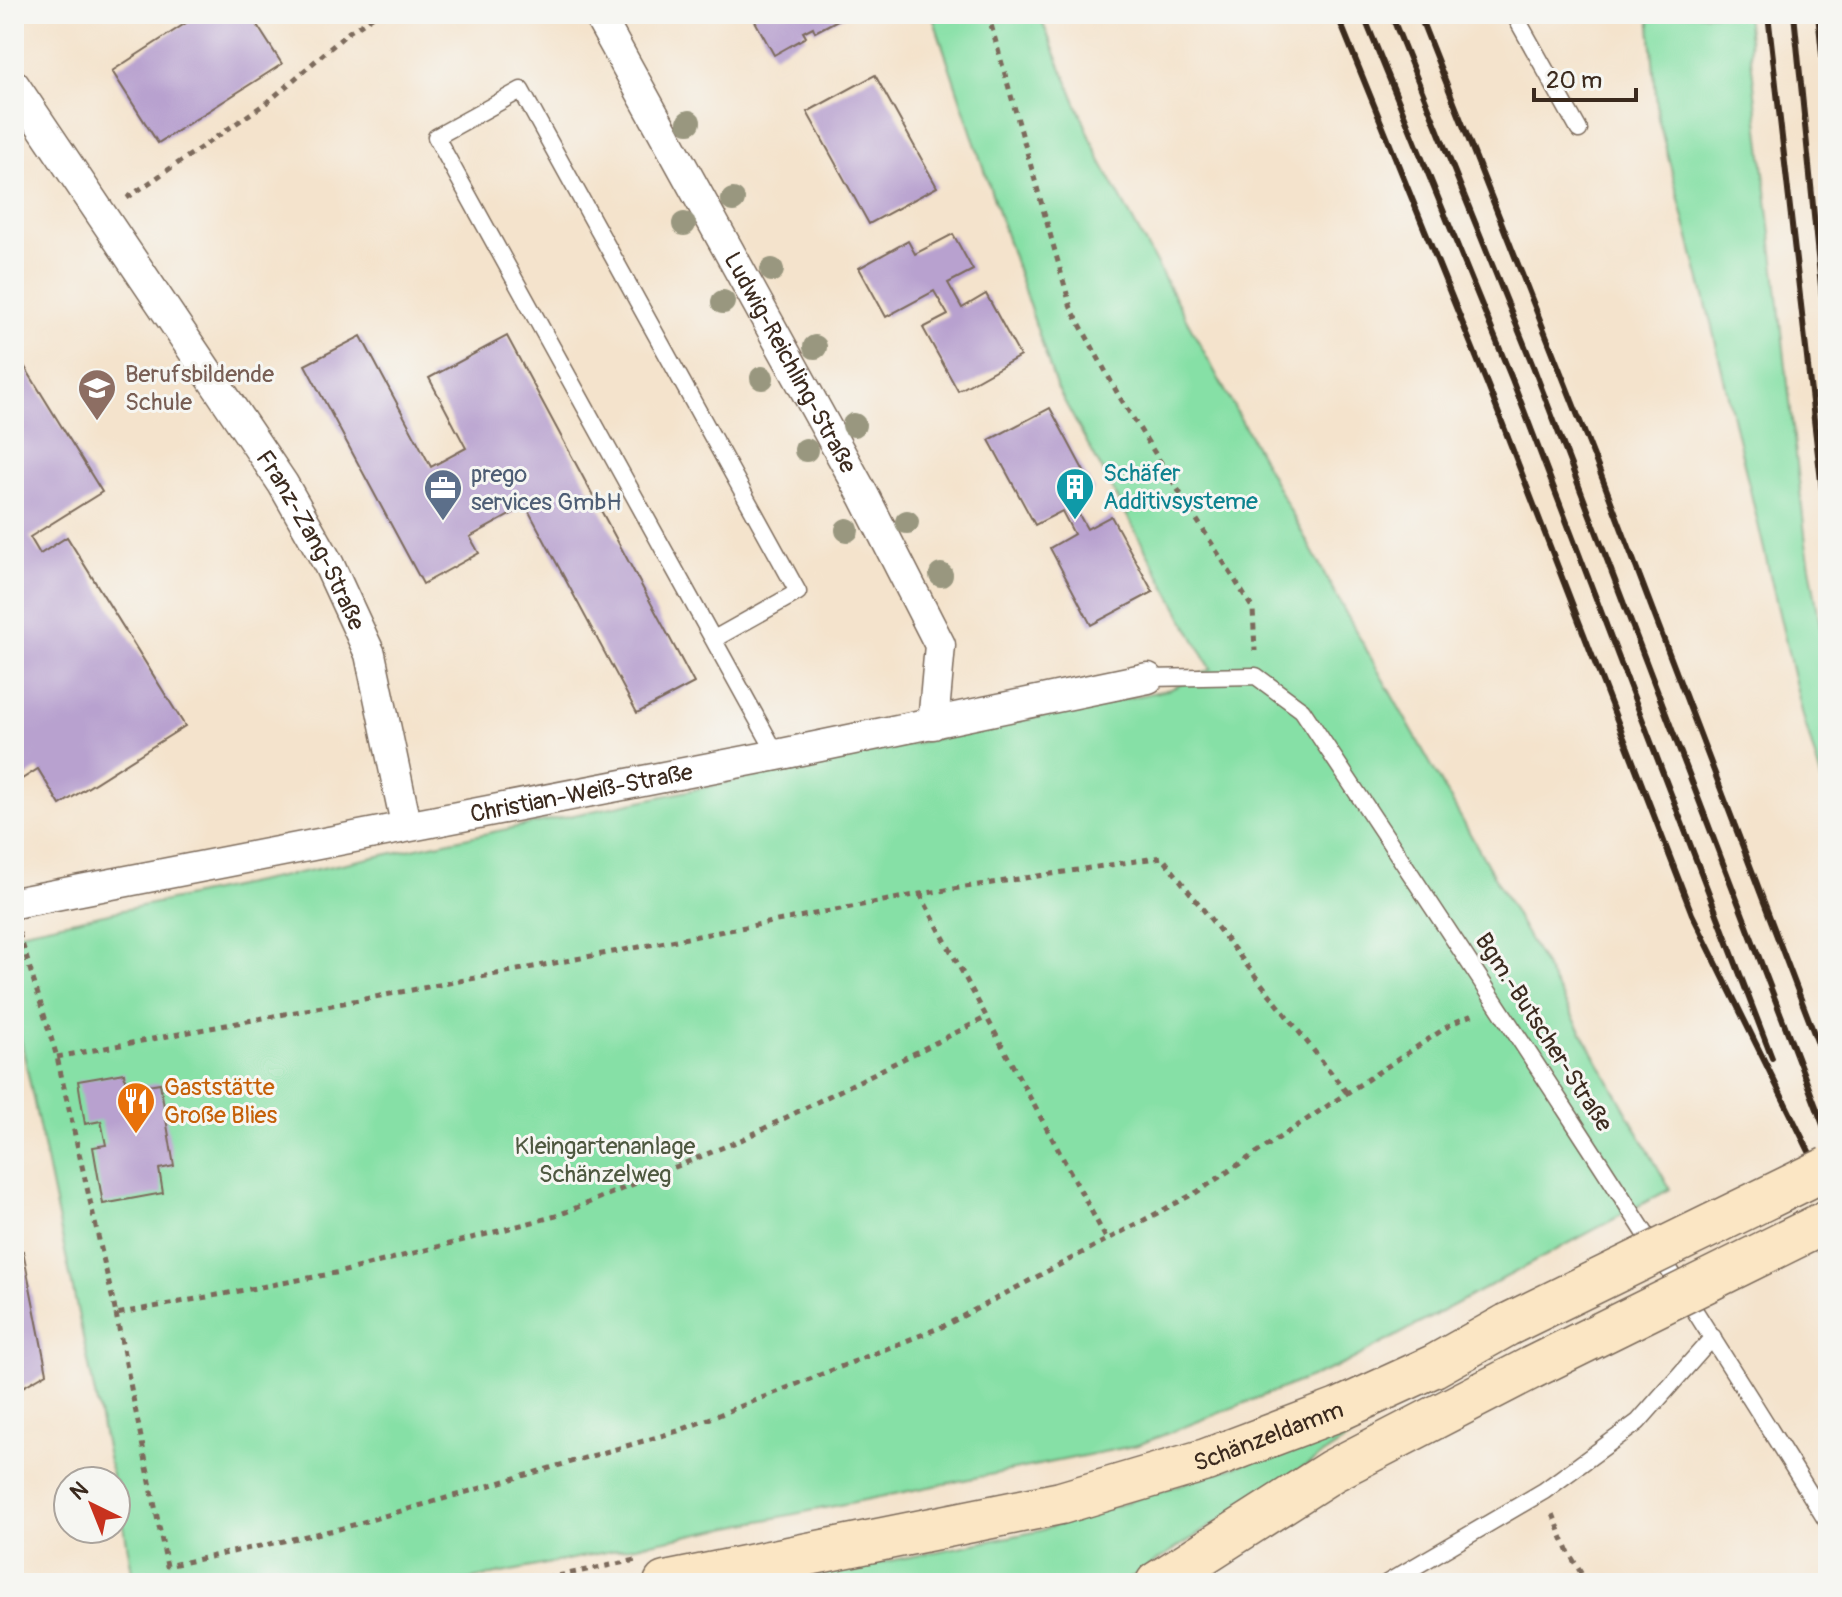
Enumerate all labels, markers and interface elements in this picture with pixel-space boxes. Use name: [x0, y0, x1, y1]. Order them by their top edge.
scale bar: [1534, 52, 1636, 102]
text: 20 m: [1546, 66, 1602, 95]
street label: Ludwig-Reichling-Straße: [717, 247, 862, 478]
place label: Berufsbildende Schule: [125, 360, 274, 417]
school or university icon: Berufsbildende Schule: [76, 367, 118, 422]
street label: Franz-Zang-Straße: [250, 445, 371, 635]
place label: Schäfer Additivsysteme: [1103, 459, 1258, 516]
place label: prego services GmbH: [471, 460, 621, 517]
building icon: Schäfer Additivsysteme: [1054, 466, 1096, 521]
office icon: prego services GmbH: [422, 467, 464, 522]
street label: Christian-Weiß-Straße: [468, 758, 695, 829]
street label: Bgm.-Butscher-Straße: [1469, 928, 1619, 1137]
place label: Gaststätte Große Blies: [164, 1073, 277, 1130]
restaurant icon: Gaststätte Große Blies: [115, 1080, 157, 1135]
park label: Kleingartenanlage Schänzelweg: [515, 1132, 696, 1189]
street label: Schänzeldamm: [1190, 1395, 1348, 1478]
north arrow: [52, 1465, 132, 1545]
text: N: [64, 1476, 94, 1506]

